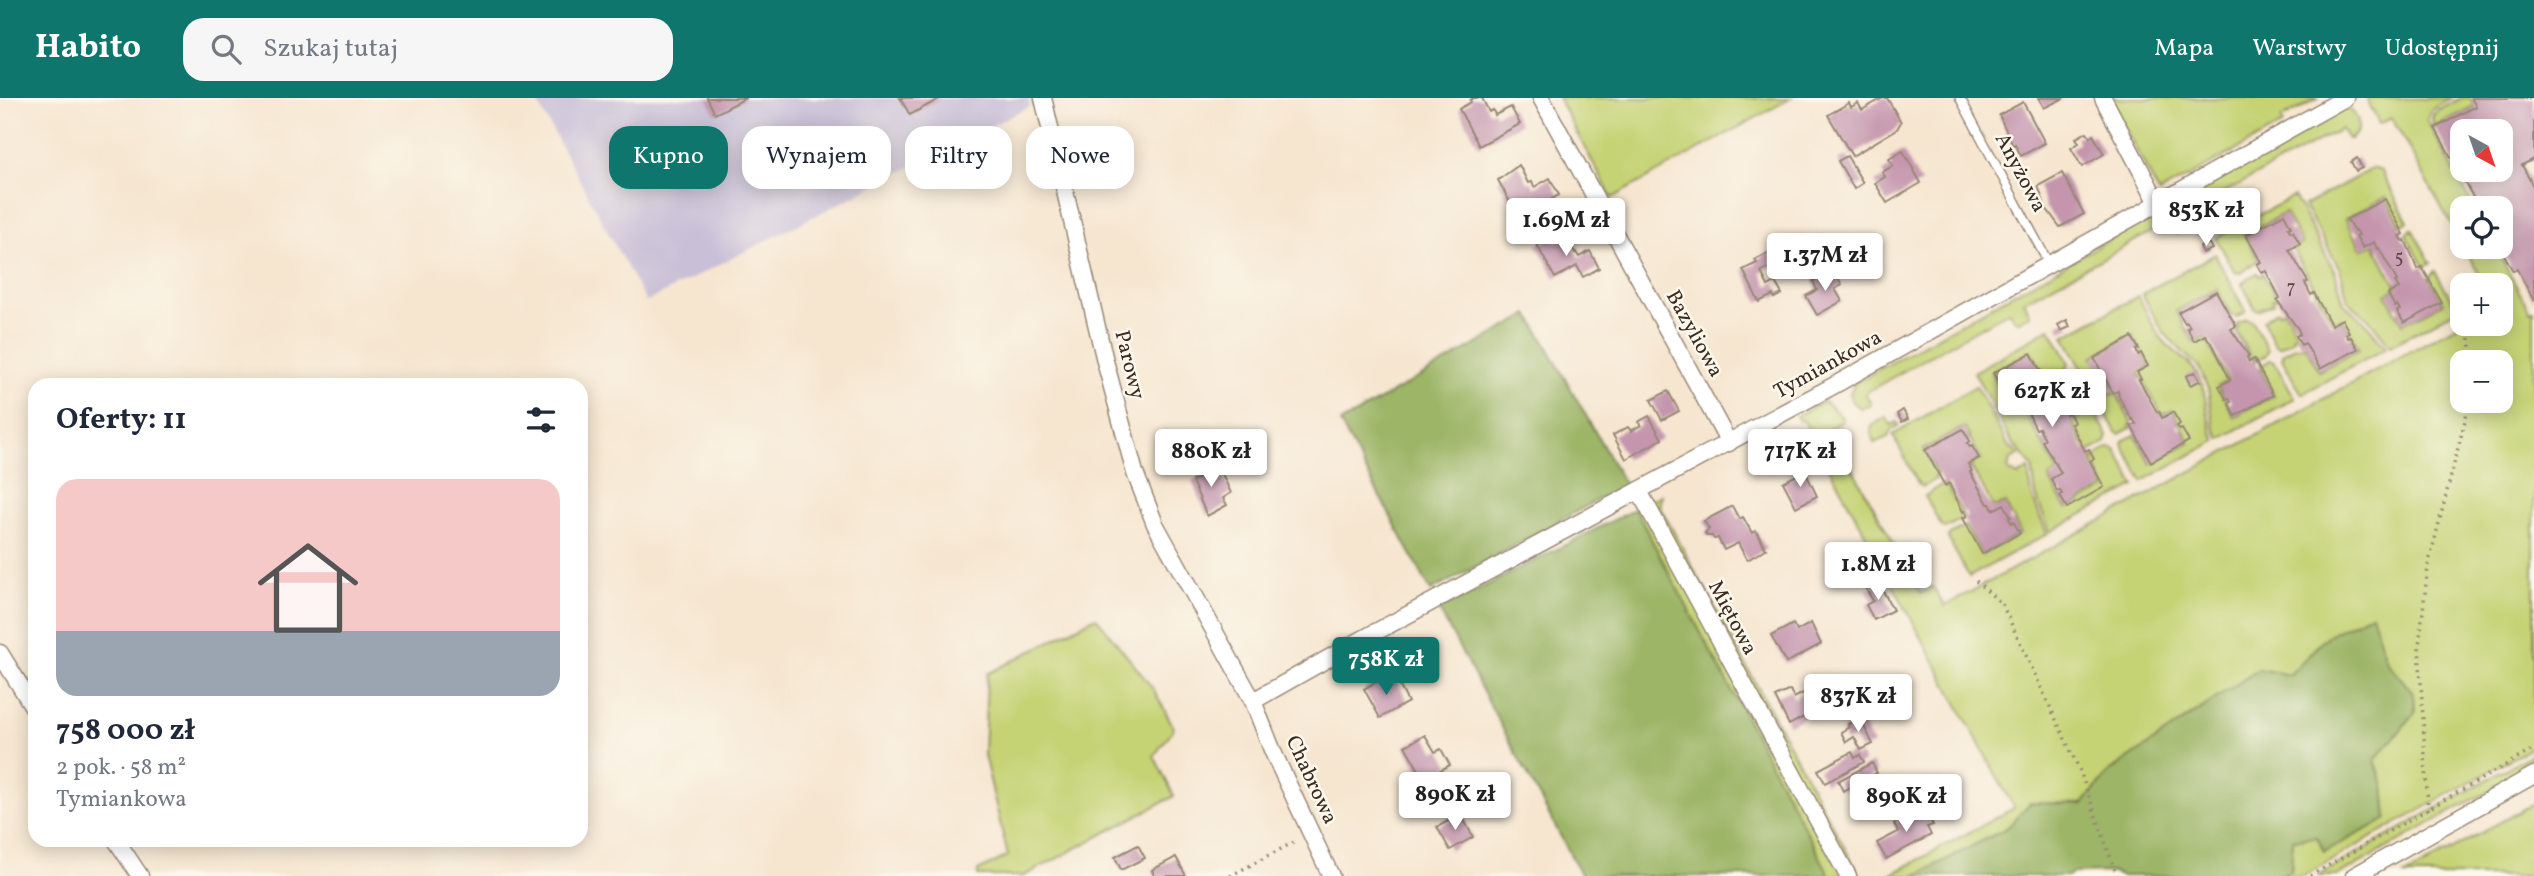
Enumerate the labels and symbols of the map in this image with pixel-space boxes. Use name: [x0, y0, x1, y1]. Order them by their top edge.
north arrow: [2450, 119, 2513, 182]
street label: Anyżowa: [1987, 128, 2053, 218]
pin: 853K zł: [2141, 188, 2271, 248]
pin: 1.69M zł: [1494, 198, 1638, 258]
pin: 1.37M zł: [1753, 234, 1897, 293]
house number: 5: [2395, 246, 2403, 271]
house number: 7: [2287, 276, 2295, 301]
street label: Bazyliowa: [1658, 285, 1730, 383]
street label: Tymiankowa: [1769, 323, 1887, 407]
street label: Parowy: [1106, 328, 1152, 403]
pin: 627K zł: [1987, 370, 2117, 429]
pin: 880K zł: [1146, 430, 1276, 489]
pin: 717K zł: [1735, 430, 1865, 489]
pin: 1.8M zł: [1813, 542, 1943, 602]
street label: Miętowa: [1700, 576, 1764, 660]
pin: 758K zł: [1321, 638, 1451, 697]
pin: 837K zł: [1793, 674, 1923, 734]
street label: Chabrowa: [1278, 731, 1344, 829]
pin: 890K zł: [1390, 772, 1520, 832]
pin: 890K zł: [1841, 774, 1971, 834]

